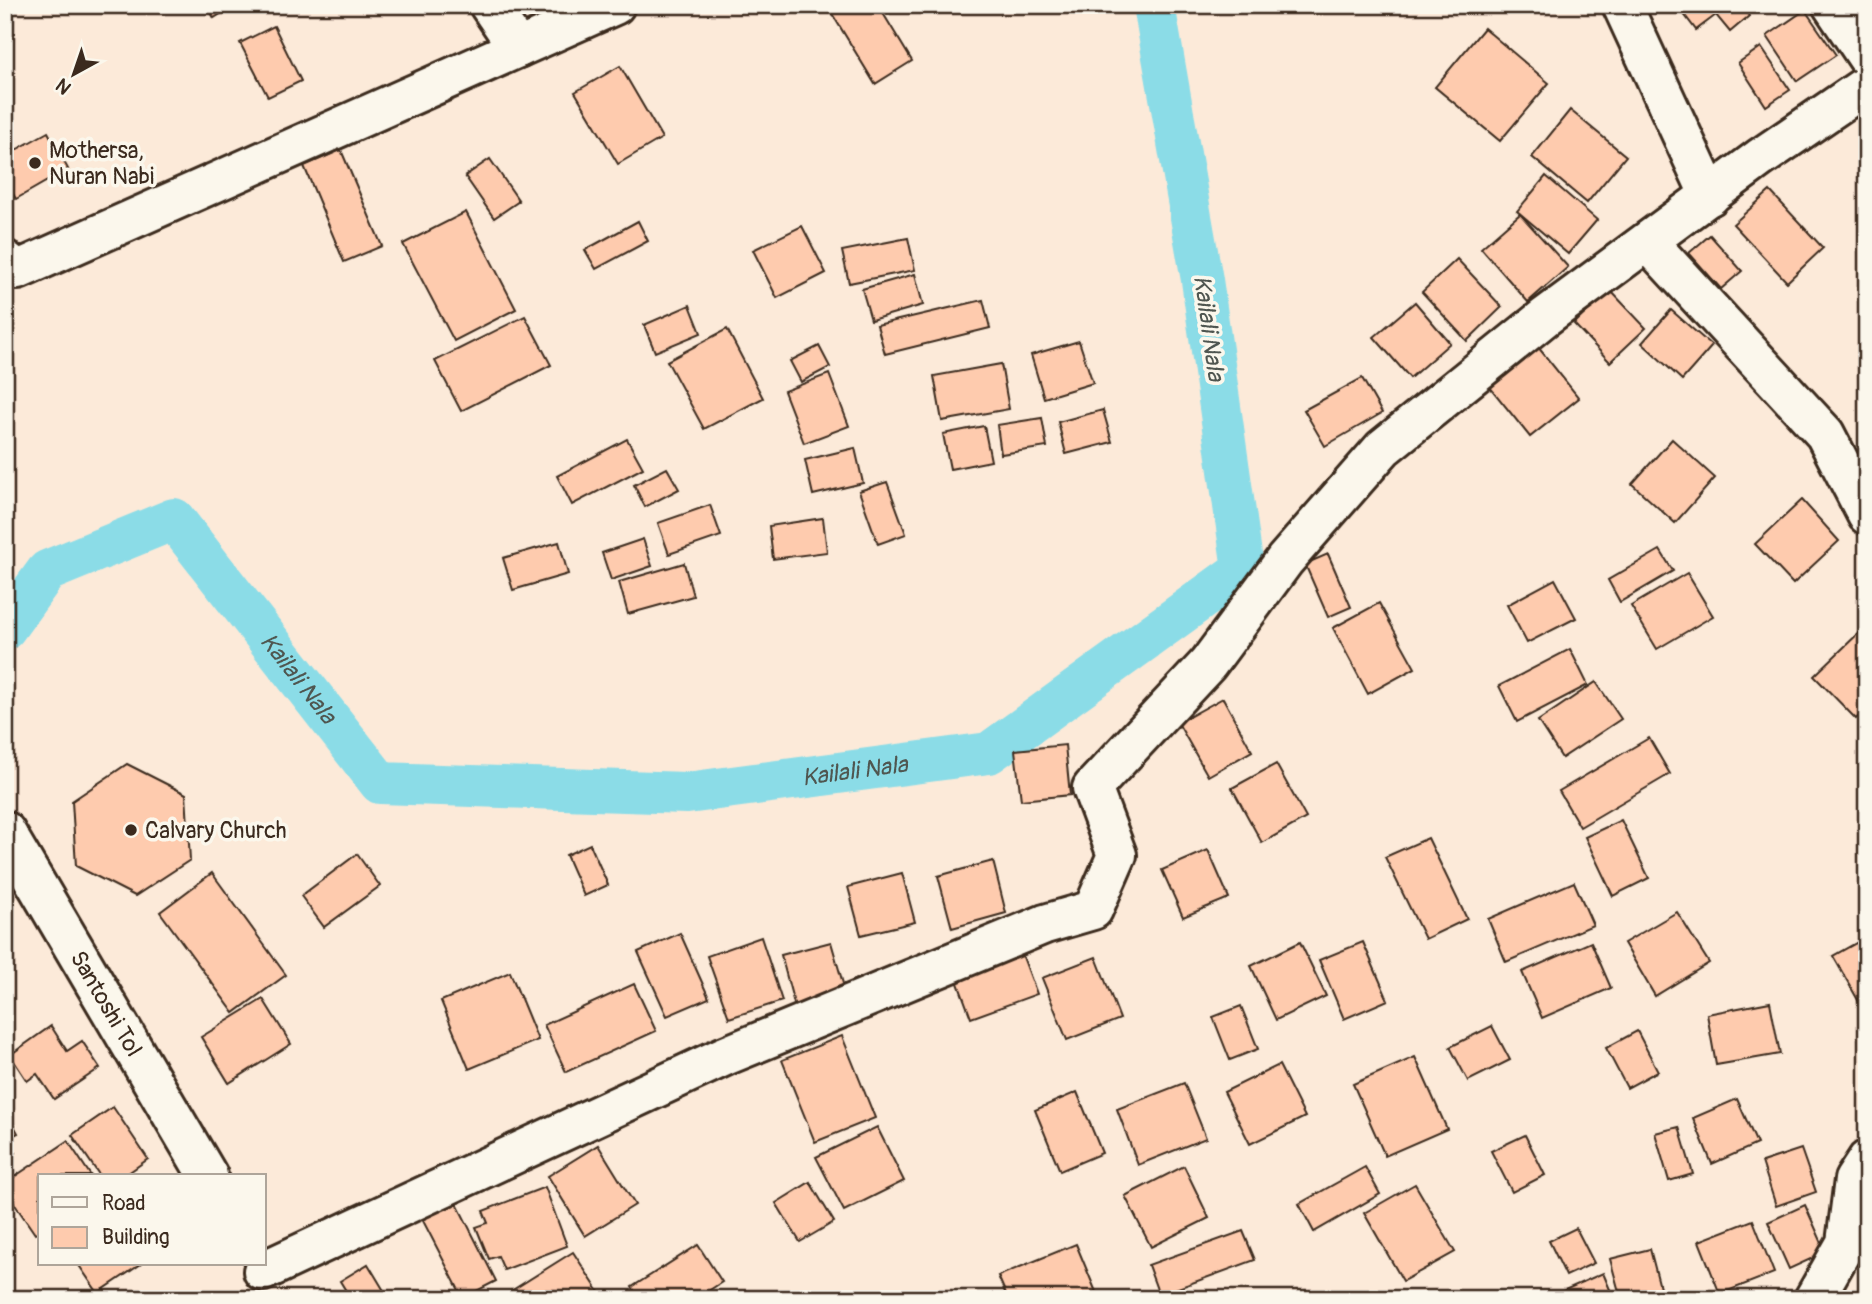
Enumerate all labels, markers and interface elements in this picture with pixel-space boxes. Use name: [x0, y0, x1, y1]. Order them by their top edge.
north arrow: [38, 38, 108, 108]
text: N: [51, 73, 76, 100]
place label: Mothersa, Nuran Nabi: [49, 136, 154, 191]
marker: Mothersa, Nuran Nabi: [27, 155, 43, 171]
water label: Kailali Nala: [1187, 273, 1231, 384]
water label: Kailali Nala: [254, 628, 343, 731]
water label: Kailali Nala: [800, 750, 911, 793]
place label: Calvary Church: [145, 816, 287, 845]
marker: Calvary Church: [123, 822, 139, 838]
street label: Santoshi Tol: [64, 945, 148, 1062]
legend: [38, 1174, 266, 1266]
text: Road: [102, 1190, 146, 1217]
text: Building: [102, 1224, 169, 1251]

